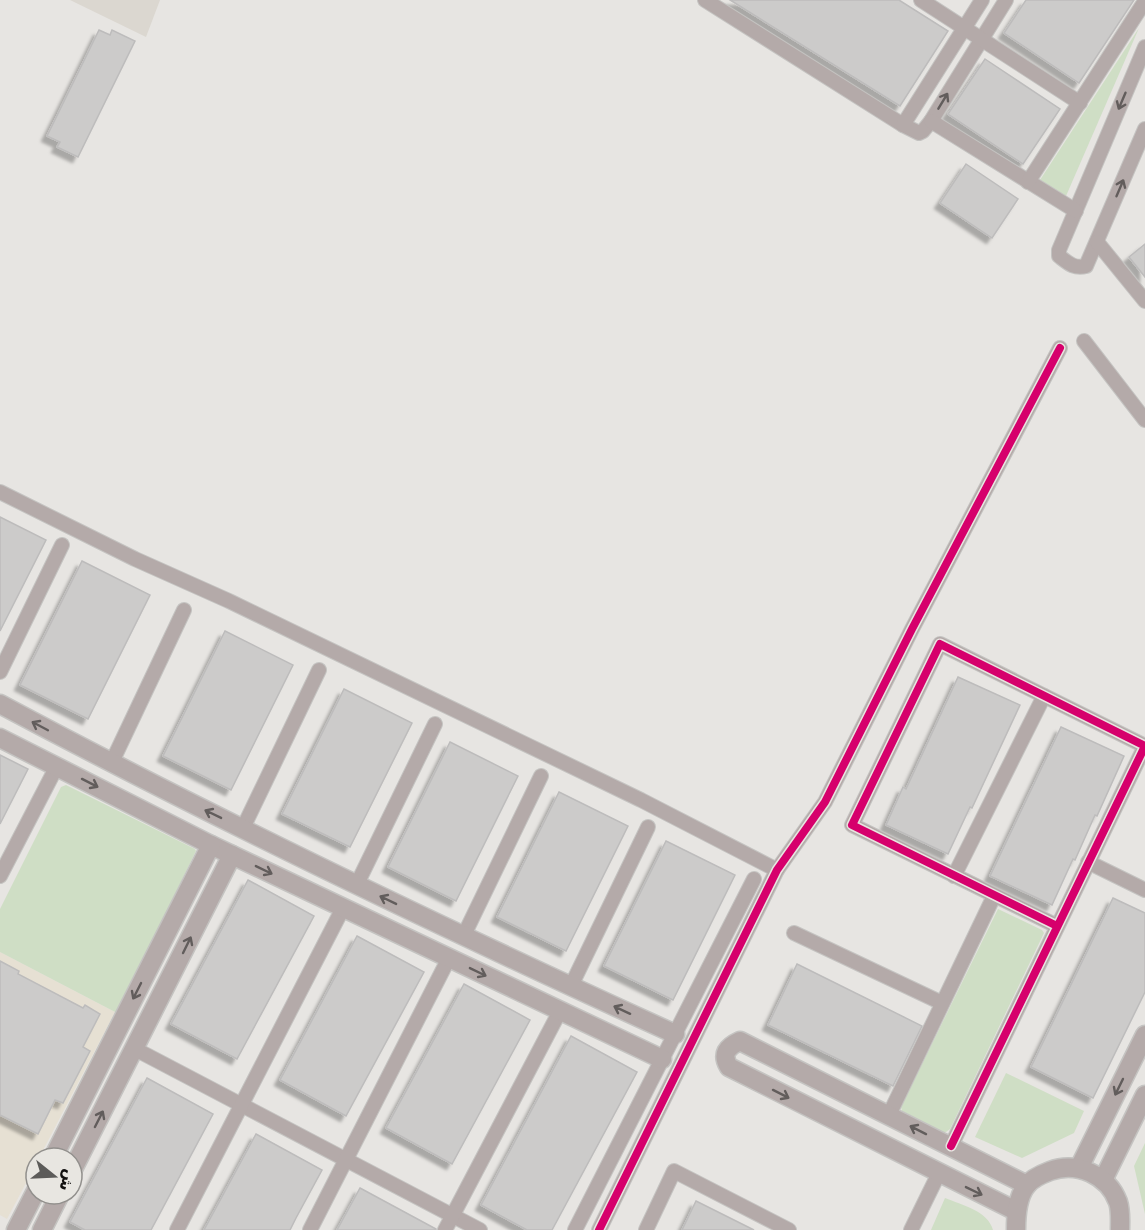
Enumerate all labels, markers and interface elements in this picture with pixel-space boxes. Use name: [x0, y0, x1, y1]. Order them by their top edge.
one-way arrow: [1116, 91, 1127, 109]
one-way arrow: [937, 93, 949, 110]
one-way arrow: [1115, 180, 1126, 198]
one-way arrow: [31, 719, 49, 731]
one-way arrow: [81, 777, 98, 789]
one-way arrow: [205, 807, 223, 819]
one-way arrow: [255, 865, 273, 877]
one-way arrow: [380, 893, 398, 905]
one-way arrow: [181, 936, 193, 954]
one-way arrow: [469, 967, 487, 979]
one-way arrow: [131, 982, 143, 1000]
one-way arrow: [613, 1004, 631, 1015]
one-way arrow: [1113, 1078, 1124, 1096]
one-way arrow: [772, 1089, 790, 1100]
one-way arrow: [93, 1111, 105, 1128]
one-way arrow: [910, 1124, 928, 1135]
north arrow: [24, 1146, 84, 1206]
text: ش: [55, 1167, 80, 1194]
one-way arrow: [965, 1185, 983, 1197]

